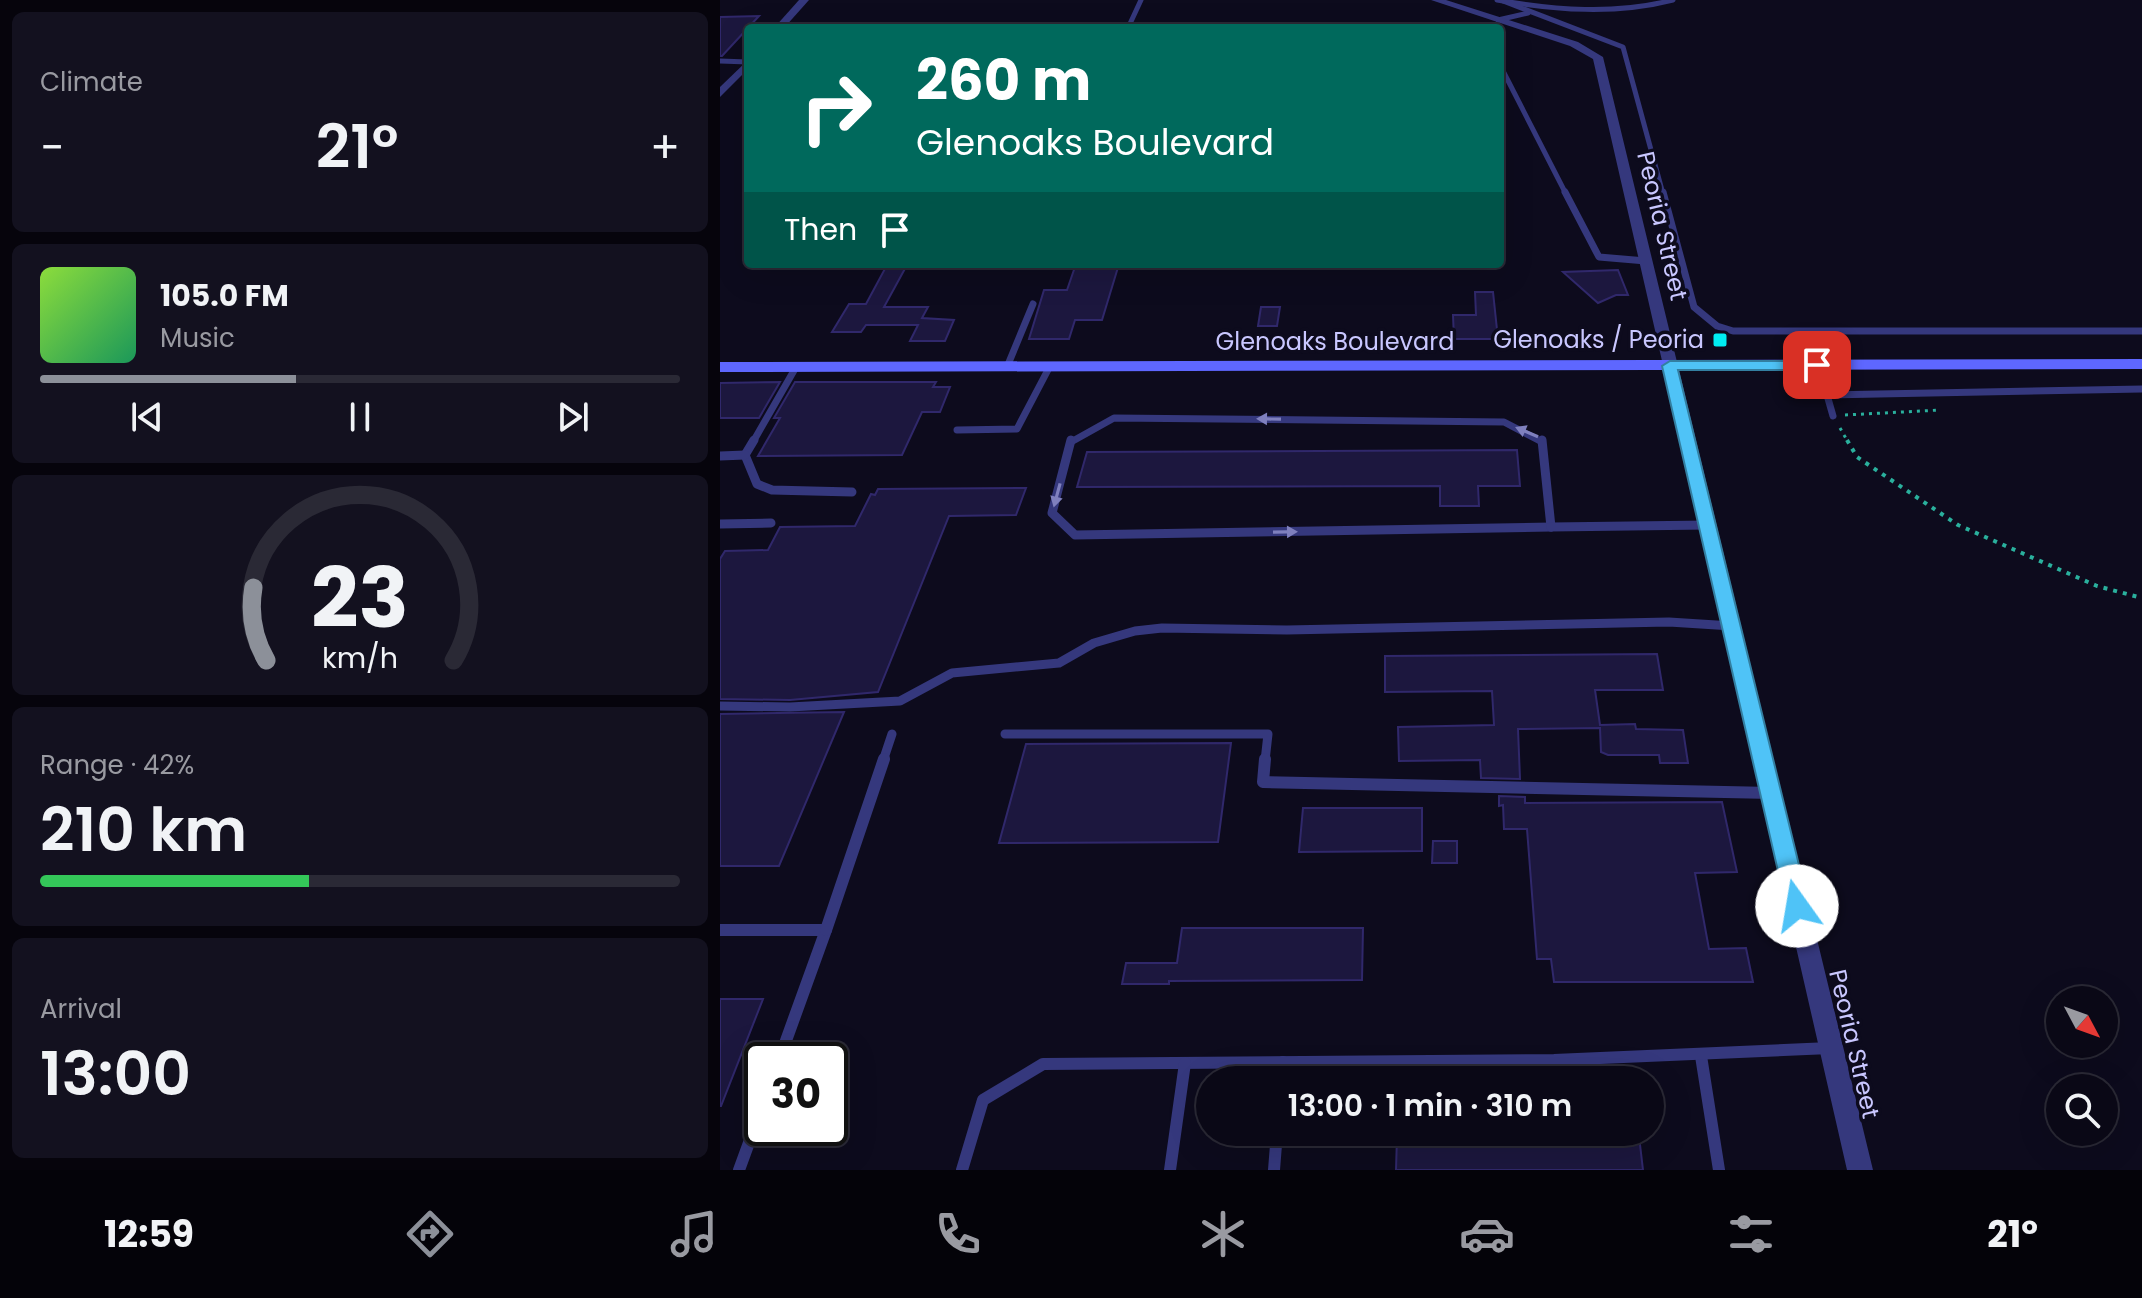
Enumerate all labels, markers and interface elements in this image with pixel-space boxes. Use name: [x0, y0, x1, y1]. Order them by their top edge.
text: 260 m: [916, 41, 1091, 120]
icon: right: [784, 56, 888, 160]
text: Climate: [40, 64, 143, 100]
text: 21°: [316, 105, 399, 189]
text: −: [40, 117, 64, 178]
text: +: [650, 117, 680, 178]
text: Glenoaks Boulevard: [916, 117, 1274, 168]
street label: Peoria Street: [1629, 148, 1696, 304]
text: Then: [784, 208, 857, 251]
icon: arrive: [873, 208, 917, 252]
text: 105.0 FM: [160, 274, 289, 317]
text: Music: [160, 320, 235, 356]
place label: Glenoaks / Peoria: [1493, 323, 1704, 356]
street label: Glenoaks Boulevard: [1216, 325, 1454, 358]
marker: Glenoaks / Peoria: [1711, 331, 1729, 349]
pin: [1783, 331, 1851, 399]
icon: arrive: [1795, 343, 1839, 387]
icon: previous: [125, 395, 169, 439]
icon: pause: [338, 395, 382, 439]
icon: next: [551, 395, 595, 439]
one-way arrow: [1256, 413, 1281, 426]
one-way arrow: [1515, 426, 1539, 439]
one-way arrow: [1050, 482, 1062, 507]
one-way arrow: [1273, 526, 1298, 538]
text: 23: [311, 540, 409, 656]
text: km/h: [322, 638, 398, 678]
text: Range · 42%: [40, 747, 194, 783]
text: 210 km: [40, 788, 247, 872]
position arrow: [1755, 864, 1839, 948]
street label: Peoria Street: [1821, 966, 1888, 1122]
north arrow: [2046, 986, 2118, 1058]
map controls: [2046, 986, 2118, 1146]
text: Arrival: [40, 991, 122, 1027]
text: 13:00: [40, 1032, 191, 1116]
speed limit sign: 30: [744, 1042, 848, 1146]
button: search: [2046, 1074, 2118, 1146]
text: 13:00 · 1 min · 310 m: [1288, 1084, 1572, 1127]
icon: directions: [402, 1206, 458, 1262]
icon: music: [666, 1206, 722, 1262]
icon: phone: [930, 1206, 986, 1262]
icon: climate: [1195, 1206, 1251, 1262]
icon: car: [1459, 1206, 1515, 1262]
icon: filters: [1723, 1206, 1779, 1262]
text: 12:59: [104, 1209, 194, 1260]
text: 21°: [1987, 1209, 2038, 1260]

